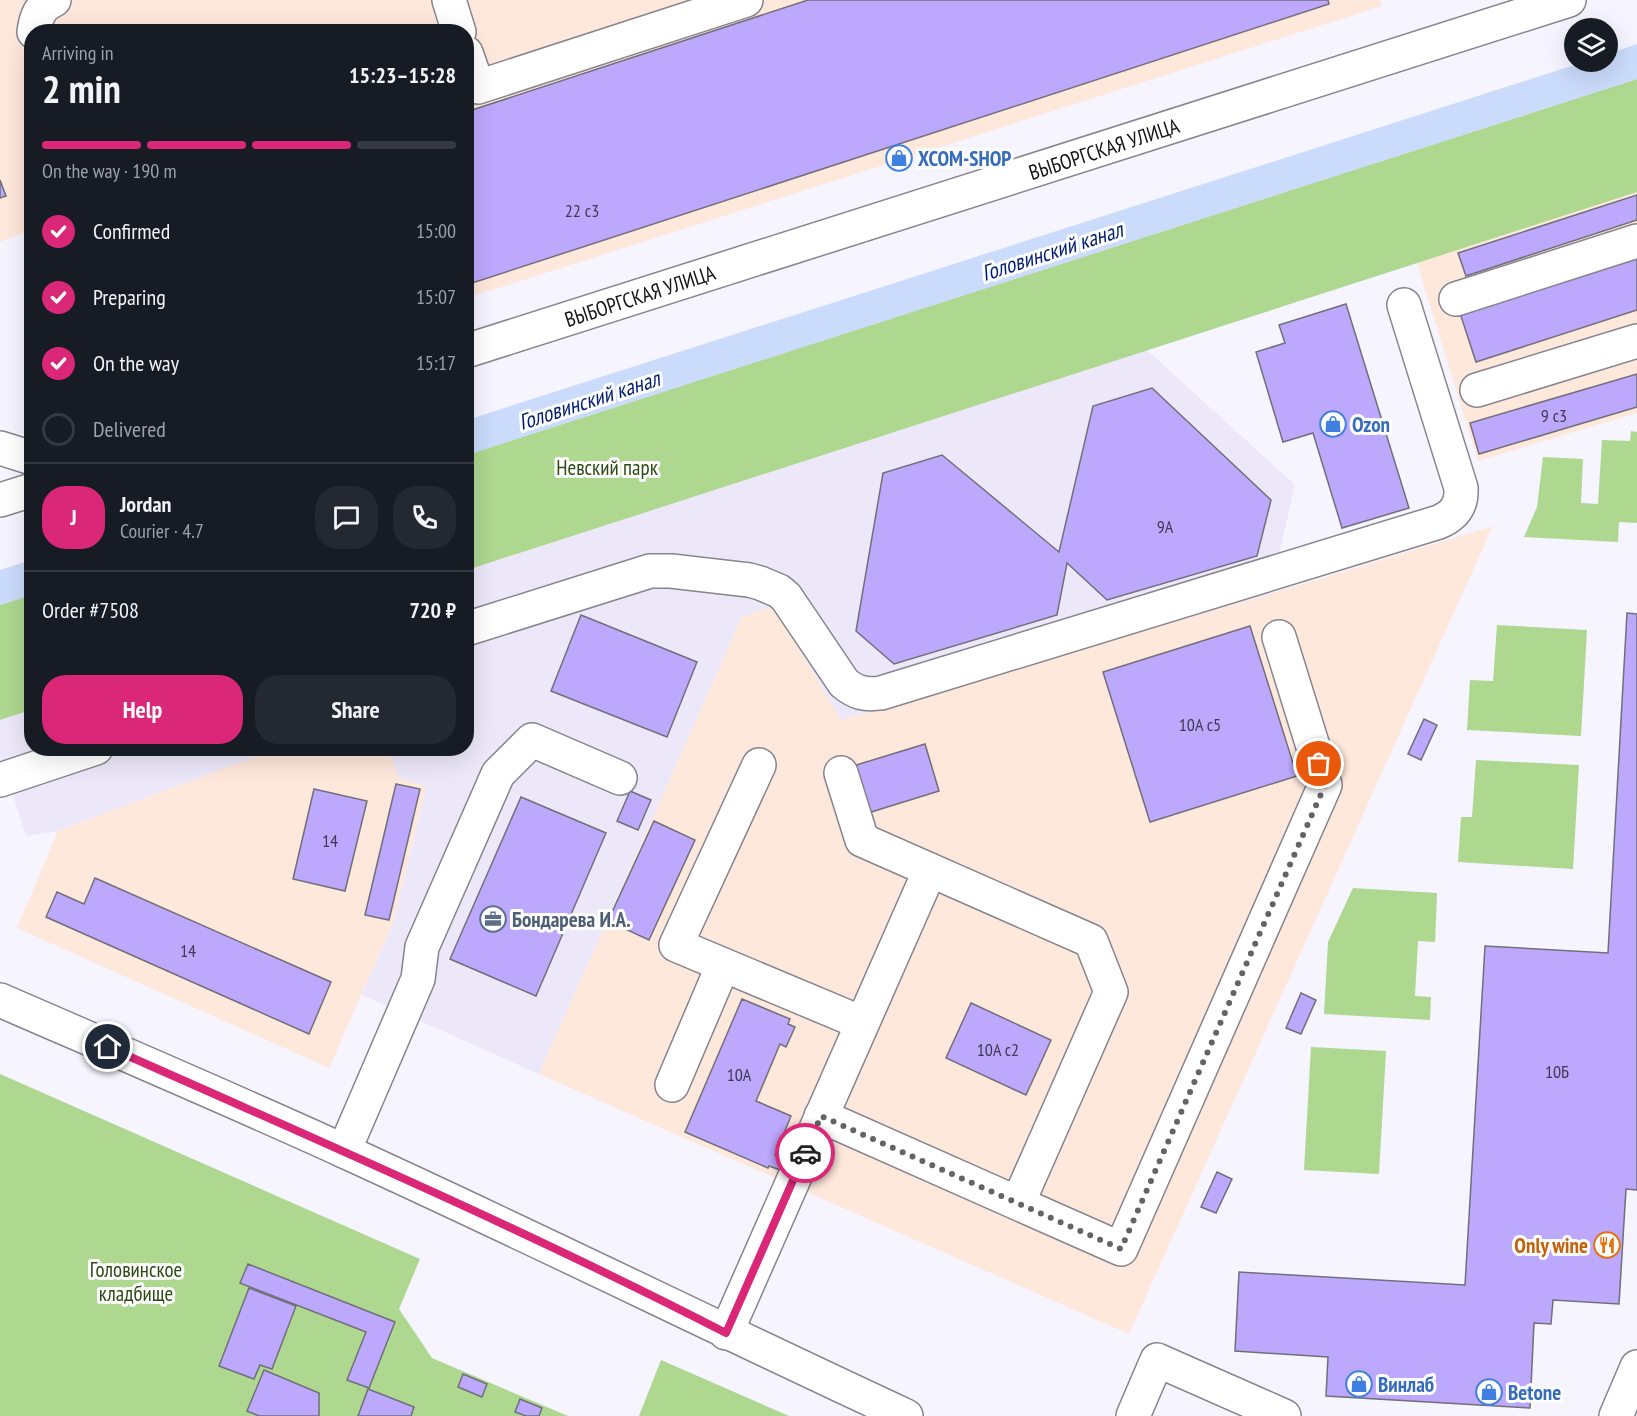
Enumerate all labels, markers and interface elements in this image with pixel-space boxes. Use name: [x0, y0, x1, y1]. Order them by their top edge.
map controls: [1564, 18, 1618, 72]
button: layers: [1564, 18, 1618, 72]
text: Arriving in: [42, 40, 114, 66]
text: 15:23–15:28: [349, 61, 456, 89]
text: 2 min: [42, 63, 121, 114]
street label: ВЫБОРГСКАЯ УЛИЦА: [1025, 112, 1183, 186]
shop icon: XCOM-SHOP: [884, 143, 914, 173]
place label: XCOM-SHOP: [918, 145, 1011, 172]
text: On the way · 190 m: [42, 158, 177, 184]
house number: 22 с3: [565, 199, 599, 222]
water label: Головинский канал: [978, 214, 1128, 287]
icon: check: [42, 215, 75, 248]
text: Confirmed: [93, 217, 170, 245]
text: 15:00: [416, 218, 456, 244]
street label: ВЫБОРГСКАЯ УЛИЦА: [561, 259, 719, 333]
icon: check: [42, 281, 75, 314]
text: Preparing: [93, 283, 166, 311]
text: 15:07: [416, 284, 456, 310]
icon: check: [42, 347, 75, 380]
text: On the way: [93, 349, 179, 377]
text: 15:17: [416, 350, 456, 376]
water label: Головинский канал: [515, 363, 665, 436]
house number: 9 с3: [1541, 404, 1567, 427]
shop icon: Ozon: [1318, 409, 1348, 439]
place label: Ozon: [1352, 411, 1390, 438]
text: Delivered: [93, 415, 166, 443]
park label: Невский парк: [556, 454, 658, 481]
button: chat: [315, 486, 378, 549]
button: phone: [393, 486, 456, 549]
text: Jordan: [120, 490, 171, 518]
text: J: [70, 503, 77, 531]
house number: 9А: [1157, 515, 1174, 538]
text: Courier · 4.7: [120, 518, 204, 544]
text: Order #7508: [42, 596, 139, 624]
text: 720 ₽: [409, 596, 456, 624]
button: Help: [42, 675, 243, 744]
button: Share: [255, 675, 456, 744]
house number: 10А с5: [1179, 713, 1221, 736]
pin: [1293, 738, 1344, 789]
icon: bag: [1302, 747, 1335, 780]
house number: 14: [322, 829, 338, 852]
office icon: Бондарева И.А.: [478, 904, 508, 934]
place label: Бондарева И.А.: [512, 906, 631, 933]
house number: 14: [180, 939, 196, 962]
pin: [82, 1021, 133, 1072]
icon: home: [91, 1030, 124, 1063]
house number: 10А с2: [977, 1038, 1019, 1061]
house number: 10Б: [1545, 1060, 1569, 1083]
house number: 10А: [727, 1063, 752, 1086]
courier: [775, 1123, 835, 1183]
icon: car: [789, 1137, 822, 1170]
restaurant icon: Only wine: [1592, 1230, 1622, 1260]
place label: Only wine: [1514, 1232, 1588, 1259]
park label: Головинское кладбище: [90, 1256, 182, 1307]
shop icon: Винлаб: [1344, 1369, 1374, 1399]
place label: Винлаб: [1378, 1371, 1434, 1398]
shop icon: Betone: [1474, 1377, 1504, 1407]
place label: Betone: [1508, 1379, 1561, 1406]

